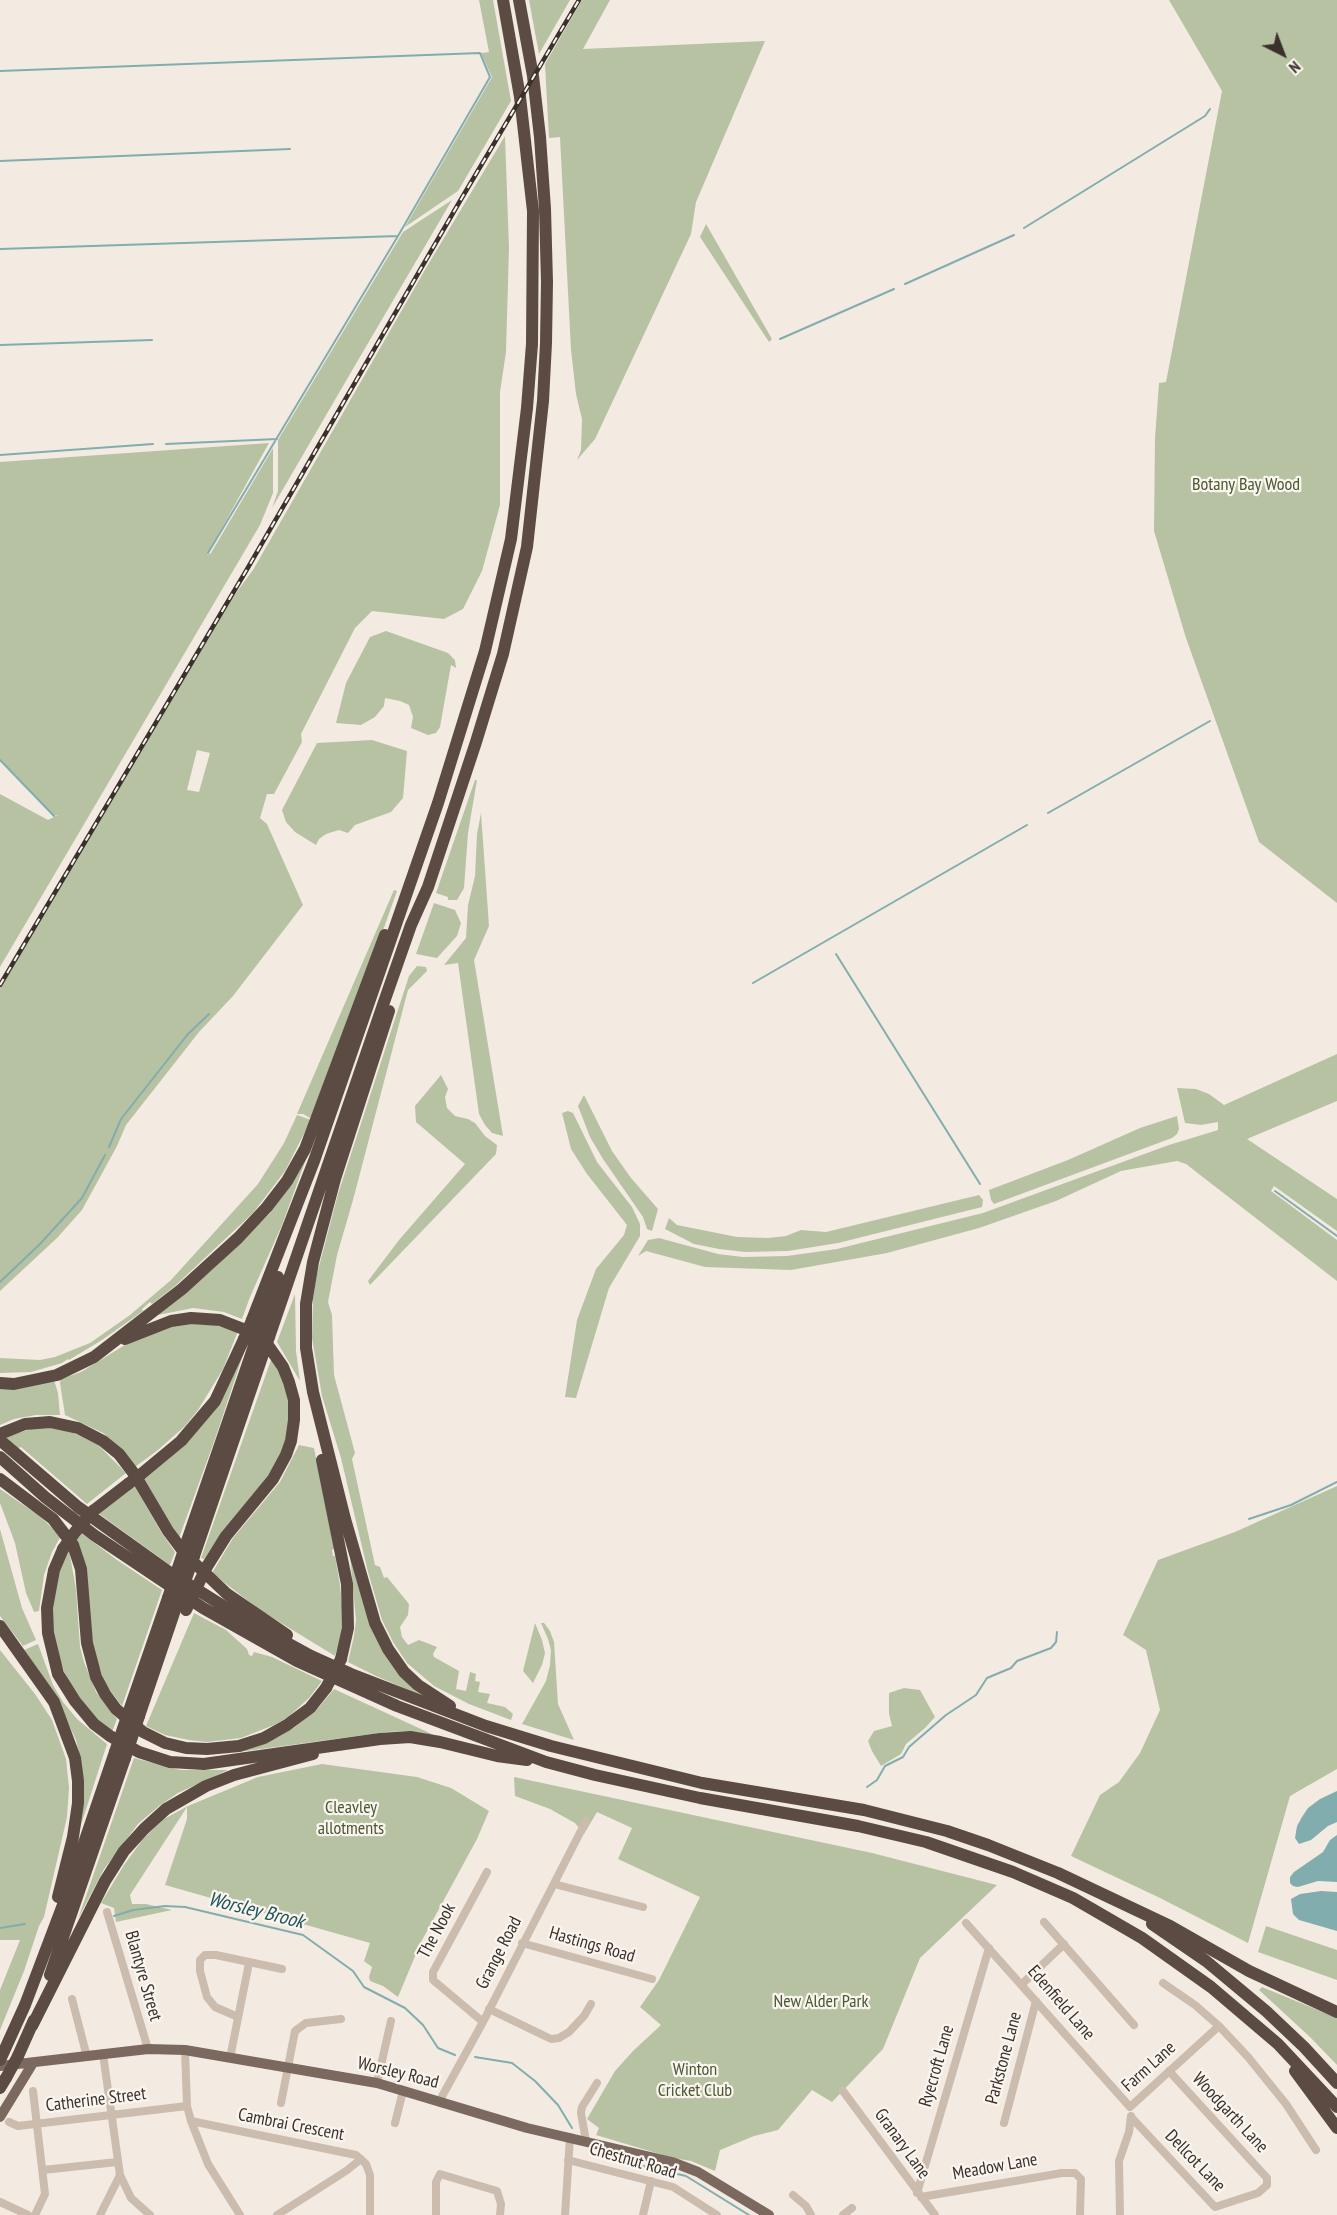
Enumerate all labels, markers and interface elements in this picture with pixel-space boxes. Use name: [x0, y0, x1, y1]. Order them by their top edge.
north arrow: [1253, 24, 1313, 84]
text: N: [1285, 57, 1305, 78]
park label: Botany Bay Wood: [1192, 474, 1300, 496]
park label: Cleavley allotments: [318, 1797, 384, 1840]
water label: Worsley Brook: [206, 1888, 306, 1934]
street label: The Nook: [414, 1900, 460, 1962]
street label: Grange Road: [472, 1913, 526, 1993]
street label: Hastings Road: [547, 1922, 637, 1968]
street label: Blantyre Street: [120, 1928, 166, 2024]
street label: Edenfield Lane: [1023, 1961, 1099, 2045]
park label: New Alder Park: [774, 1991, 868, 2013]
street label: Parkstone Lane: [981, 2010, 1027, 2106]
street label: Ryecroft Lane: [915, 2023, 959, 2109]
street label: Farm Lane: [1118, 2037, 1180, 2097]
street label: Worsley Road: [355, 2052, 441, 2094]
park label: Winton Cricket Club: [658, 2059, 732, 2102]
street label: Woodgarth Lane: [1187, 2068, 1273, 2158]
street label: Catherine Street: [45, 2083, 147, 2117]
street label: Cambrai Crescent: [236, 2104, 346, 2146]
street label: Granary Lane: [869, 2105, 935, 2183]
street label: Dellcot Lane: [1160, 2126, 1230, 2196]
street label: Chestnut Road: [587, 2138, 679, 2184]
street label: Meadow Lane: [951, 2149, 1039, 2185]

